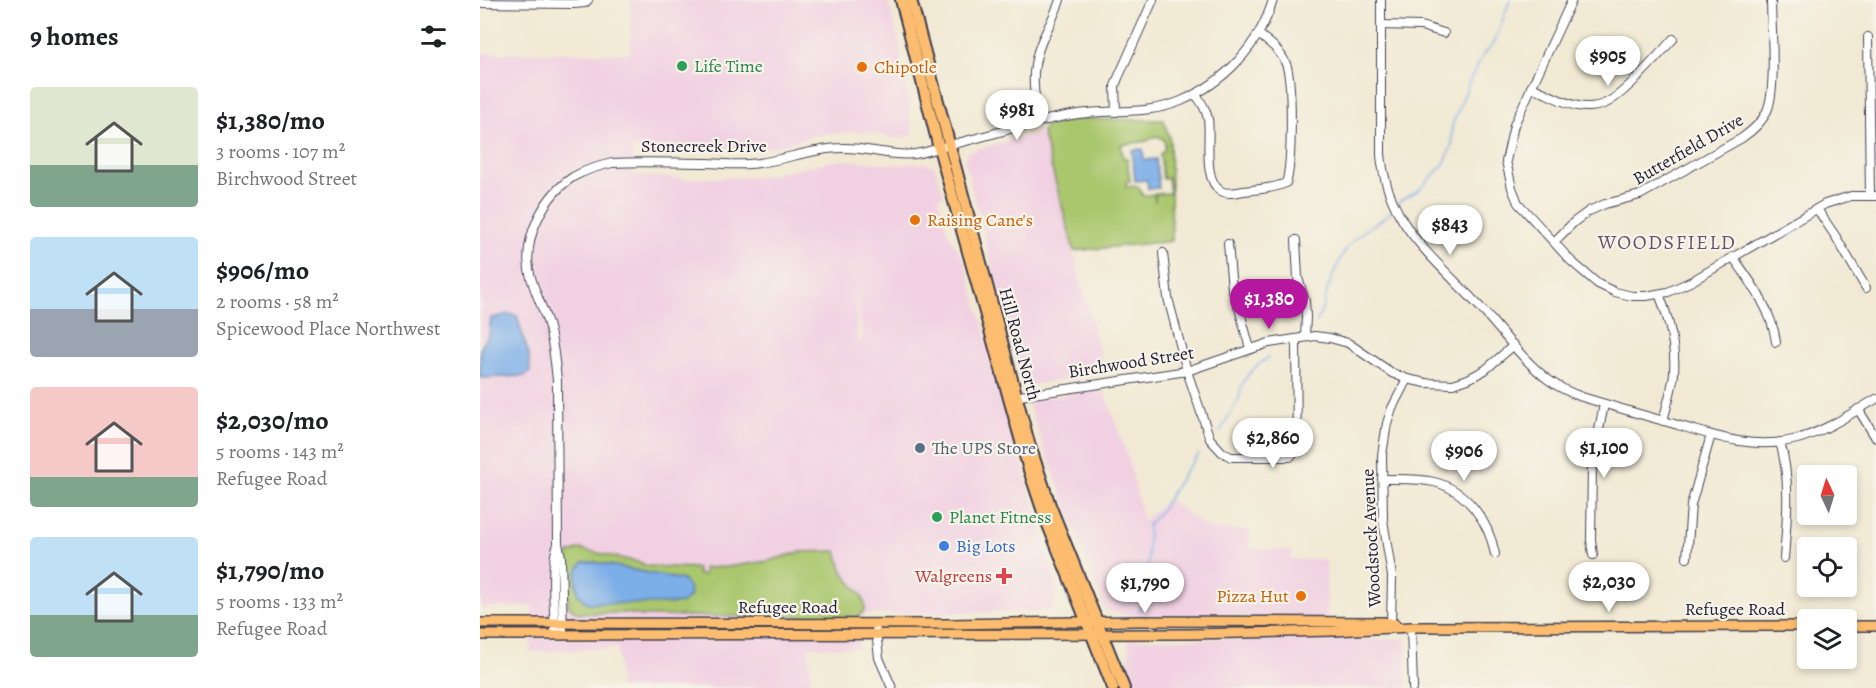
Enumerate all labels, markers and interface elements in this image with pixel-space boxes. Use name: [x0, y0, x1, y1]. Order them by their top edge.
text: 9 homes: [30, 19, 119, 54]
icon: filters: [417, 20, 450, 53]
pin: $905: [1572, 36, 1644, 87]
text: $905: [1589, 42, 1627, 69]
place label: Life Time: [694, 54, 763, 78]
place label: Chipotle: [874, 55, 937, 79]
marker: Life Time: [675, 59, 689, 73]
marker: Chipotle: [855, 60, 869, 74]
pin: $981: [981, 90, 1053, 141]
text: $981: [999, 96, 1035, 123]
text: $1,380/mo: [216, 103, 325, 138]
street label: Butterfield Drive: [1628, 108, 1748, 190]
icon: home: [78, 111, 150, 183]
street label: Stonecreek Drive: [641, 134, 767, 158]
text: 3 rooms · 107 m²: [216, 138, 345, 165]
text: Birchwood Street: [216, 165, 357, 192]
pin: $843: [1414, 205, 1486, 256]
place label: Raising Cane's: [927, 208, 1033, 232]
text: $843: [1432, 211, 1468, 238]
marker: Raising Cane's: [908, 213, 922, 227]
district label: WOODSFIELD: [1597, 229, 1736, 256]
text: $906/mo: [216, 253, 309, 288]
icon: home: [78, 261, 150, 333]
pin: $1,380: [1220, 279, 1318, 330]
street label: Hill Road North: [993, 285, 1047, 403]
text: $1,380: [1244, 285, 1294, 312]
text: 2 rooms · 58 m²: [216, 288, 339, 315]
text: Spicewood Place Northwest: [216, 315, 441, 342]
street label: Birchwood Street: [1066, 340, 1196, 384]
text: $2,030/mo: [216, 403, 329, 438]
icon: home: [78, 411, 150, 483]
pin: $2,860: [1224, 418, 1322, 469]
text: $2,860: [1246, 424, 1300, 451]
pin: $1,100: [1555, 428, 1653, 479]
pin: $906: [1428, 431, 1500, 482]
text: $1,100: [1579, 434, 1629, 461]
place label: The UPS Store: [932, 436, 1036, 460]
text: $906: [1445, 437, 1483, 464]
text: 5 rooms · 143 m²: [216, 438, 344, 465]
marker: The UPS Store: [913, 441, 927, 455]
text: Refugee Road: [216, 465, 328, 492]
north arrow: [1797, 465, 1857, 525]
map controls: [1797, 465, 1857, 669]
street label: Woodstock Avenue: [1355, 468, 1387, 609]
place label: Planet Fitness: [949, 505, 1051, 529]
marker: Planet Fitness: [930, 510, 944, 524]
place label: Big Lots: [956, 534, 1016, 558]
button: locate: [1797, 537, 1857, 597]
marker: Big Lots: [937, 539, 951, 553]
text: $1,790/mo: [216, 553, 324, 588]
icon: home: [78, 561, 150, 633]
pin: $2,030: [1560, 562, 1658, 613]
pin: $1,790: [1096, 563, 1194, 614]
place label: Walgreens: [914, 564, 992, 588]
text: $2,030: [1582, 568, 1636, 595]
marker: Walgreens: [997, 569, 1011, 583]
text: $1,790: [1120, 569, 1170, 596]
place label: Pizza Hut: [1216, 584, 1289, 608]
text: 5 rooms · 133 m²: [216, 588, 343, 615]
marker: Pizza Hut: [1294, 589, 1308, 603]
street label: Refugee Road: [738, 595, 839, 619]
street label: Refugee Road: [1685, 597, 1786, 621]
button: layers: [1797, 609, 1857, 669]
text: Refugee Road: [216, 615, 328, 642]

